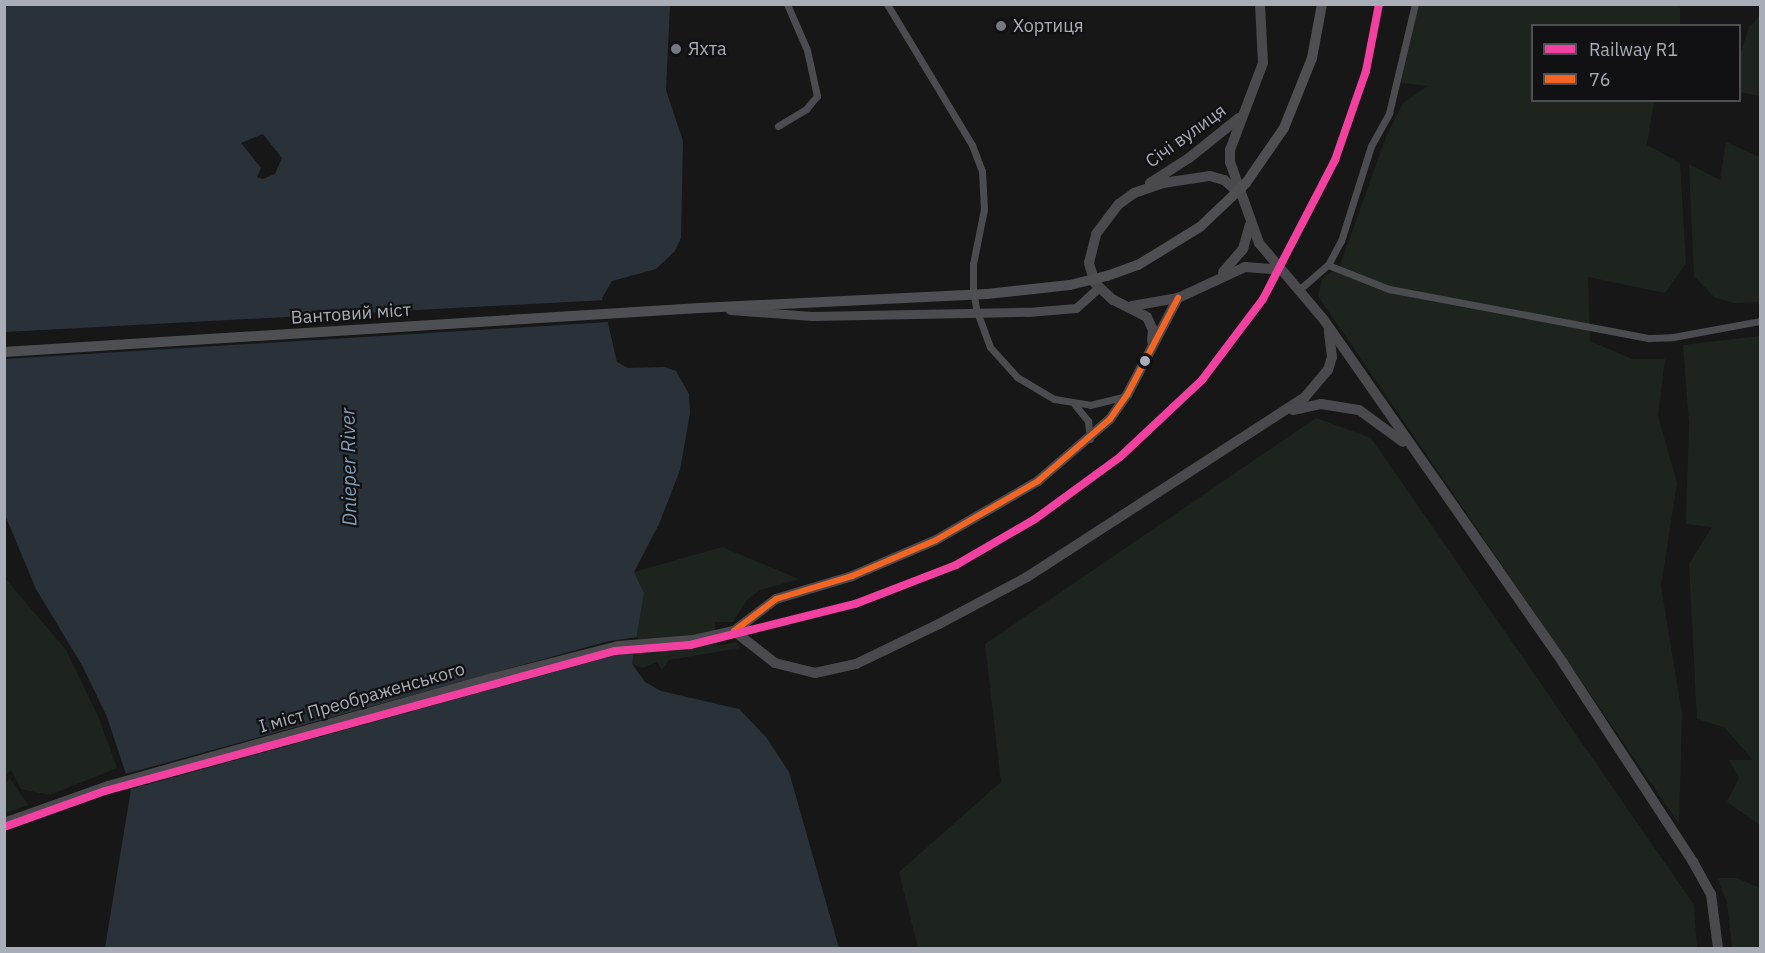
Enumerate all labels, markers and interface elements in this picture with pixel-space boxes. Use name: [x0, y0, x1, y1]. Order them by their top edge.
place label: Хортиця: [1013, 15, 1084, 37]
marker: Хортиця: [994, 19, 1008, 33]
legend: [1531, 24, 1741, 102]
place label: Яхта: [688, 38, 727, 60]
text: Railway R1: [1589, 38, 1678, 61]
marker: Яхта: [669, 42, 683, 56]
text: 76: [1589, 68, 1611, 91]
street label: Січі вулиця: [1142, 100, 1230, 172]
street label: Вантовий міст: [290, 299, 412, 329]
unlabelled marker: [1139, 355, 1151, 367]
water label: Dnieper River: [335, 408, 361, 526]
street label: I міст Преображенського: [257, 658, 467, 738]

